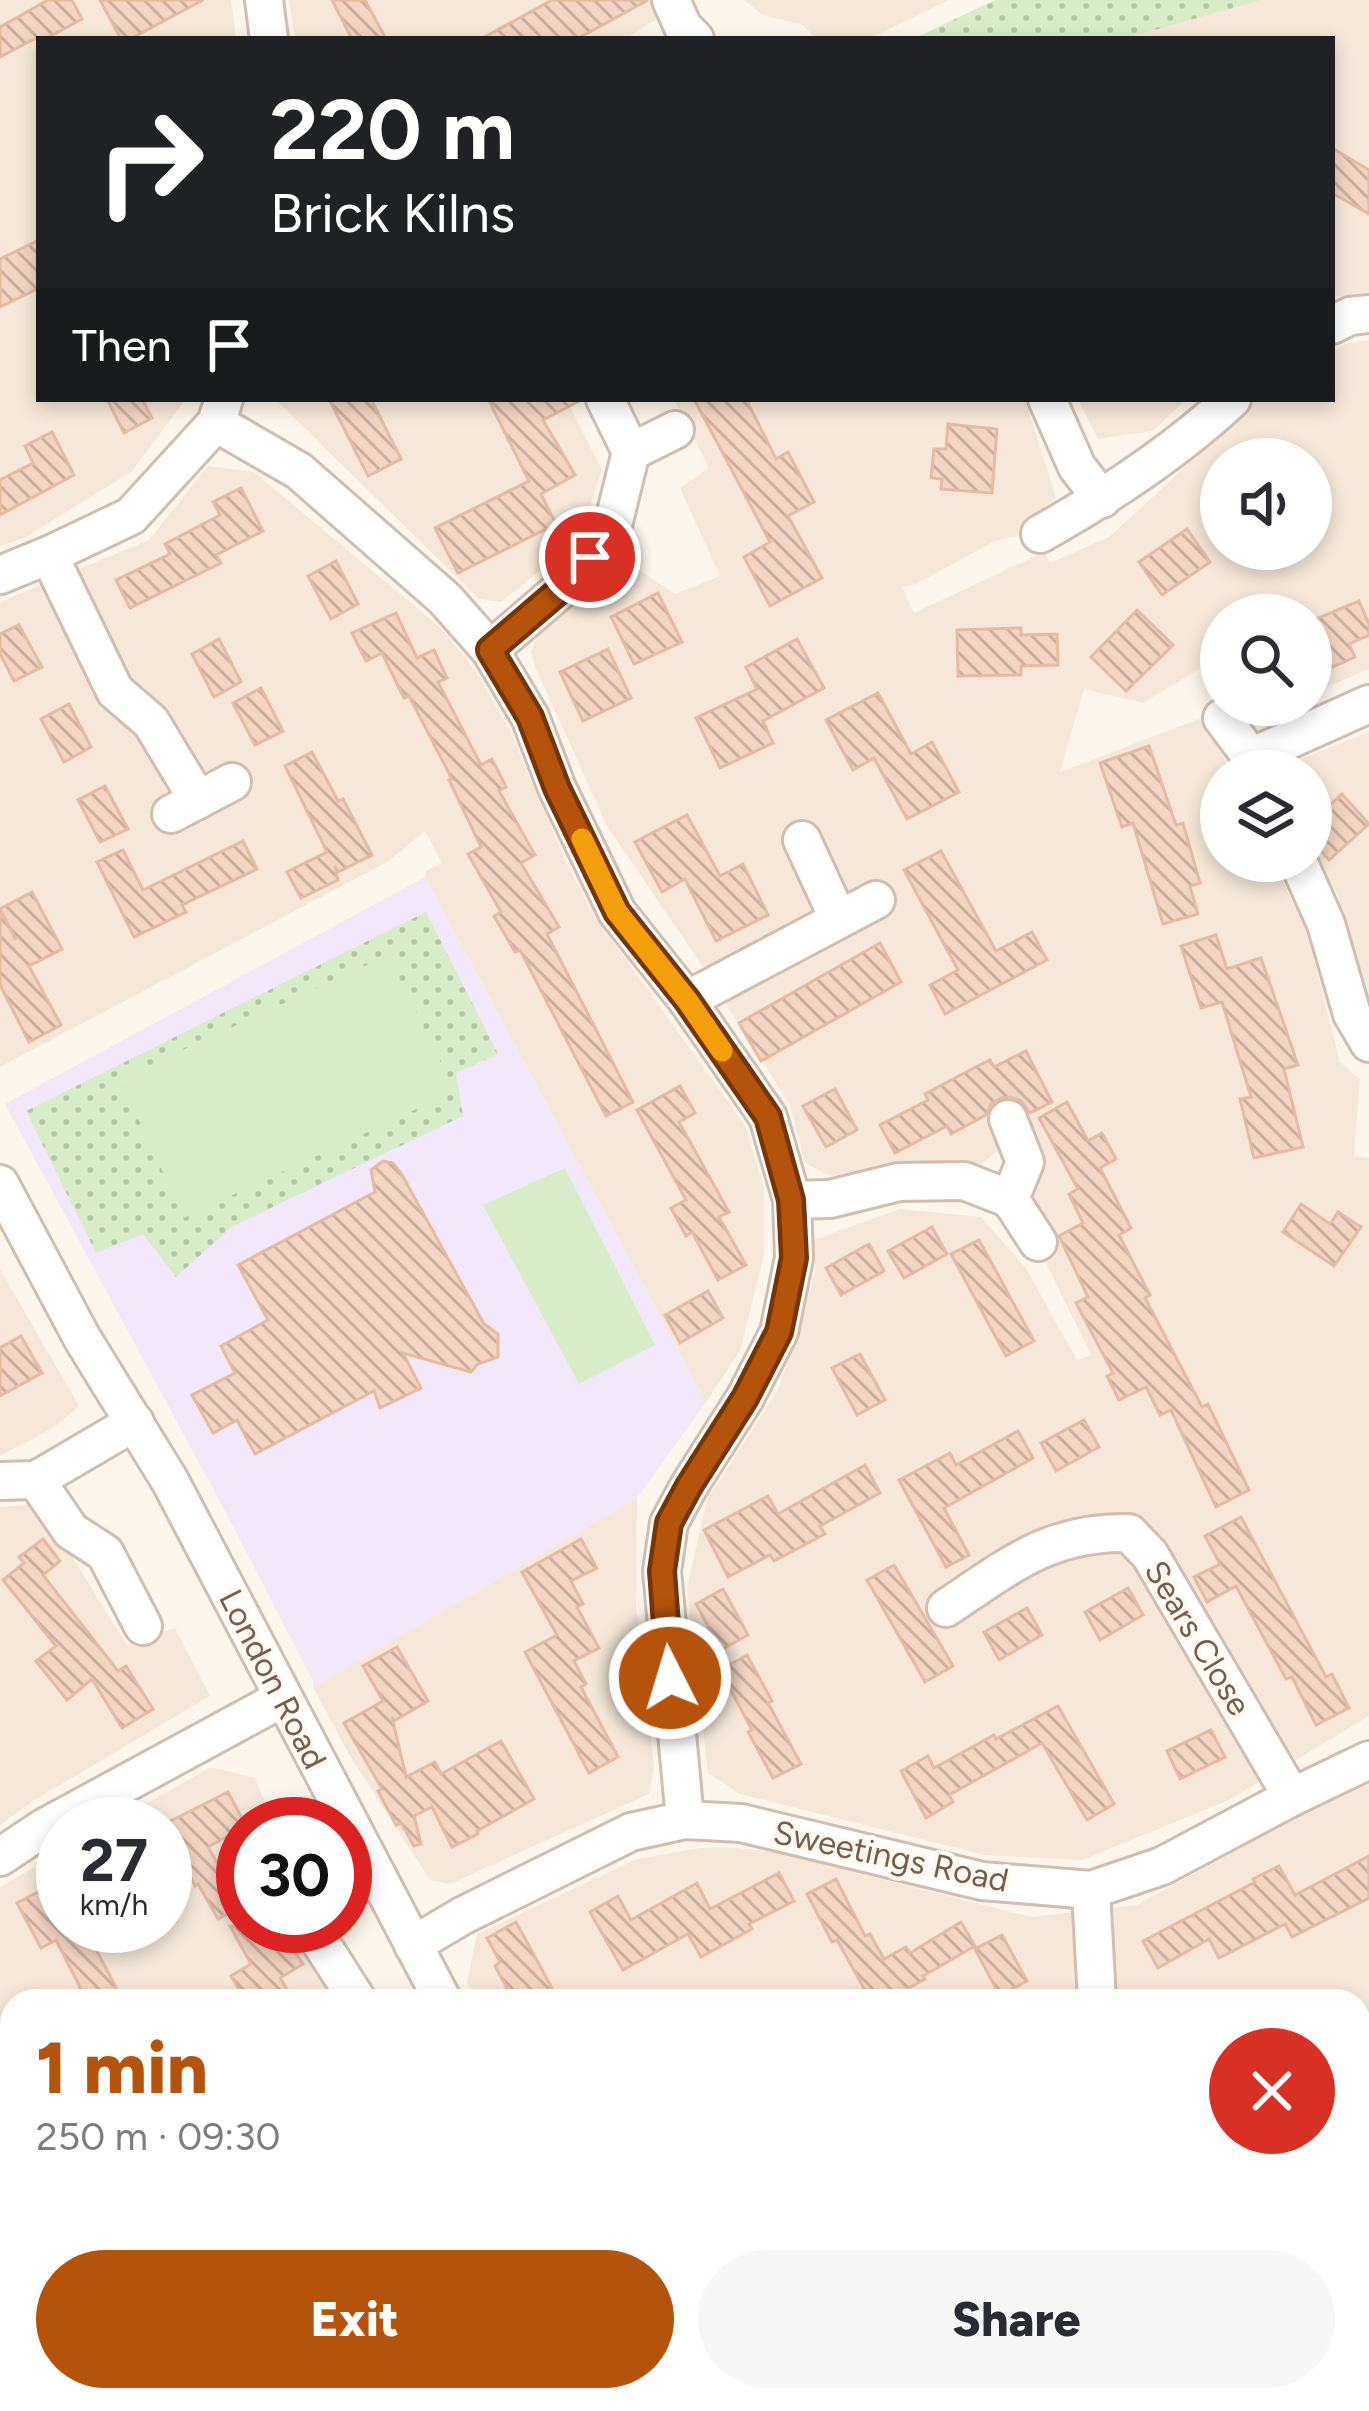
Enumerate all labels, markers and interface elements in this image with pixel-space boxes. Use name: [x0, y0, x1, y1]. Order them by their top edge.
text: 220 m: [270, 79, 515, 180]
icon: right: [72, 84, 228, 240]
text: Brick Kilns: [270, 181, 515, 246]
icon: arrive: [196, 312, 262, 378]
text: Then: [72, 318, 172, 372]
map controls: [1200, 438, 1332, 882]
button: sound: [1200, 438, 1332, 570]
pin: [539, 506, 641, 608]
icon: arrive: [557, 524, 623, 590]
button: search: [1200, 594, 1332, 726]
button: layers: [1200, 750, 1332, 882]
street label: Sears Close: [1137, 1554, 1259, 1722]
street label: London Road: [211, 1583, 335, 1775]
position arrow: [607, 1615, 733, 1741]
speed limit sign: 30: [216, 1797, 372, 1953]
street label: Sweetings Road: [770, 1812, 1012, 1900]
text: 27: [80, 1824, 148, 1896]
text: km/h: [80, 1886, 148, 1923]
text: 1 min: [36, 2025, 208, 2111]
button: close: [1209, 2028, 1335, 2154]
text: 250 m · 09:30: [36, 2113, 280, 2160]
button: Exit: [36, 2250, 674, 2388]
button: Share: [698, 2250, 1335, 2388]

